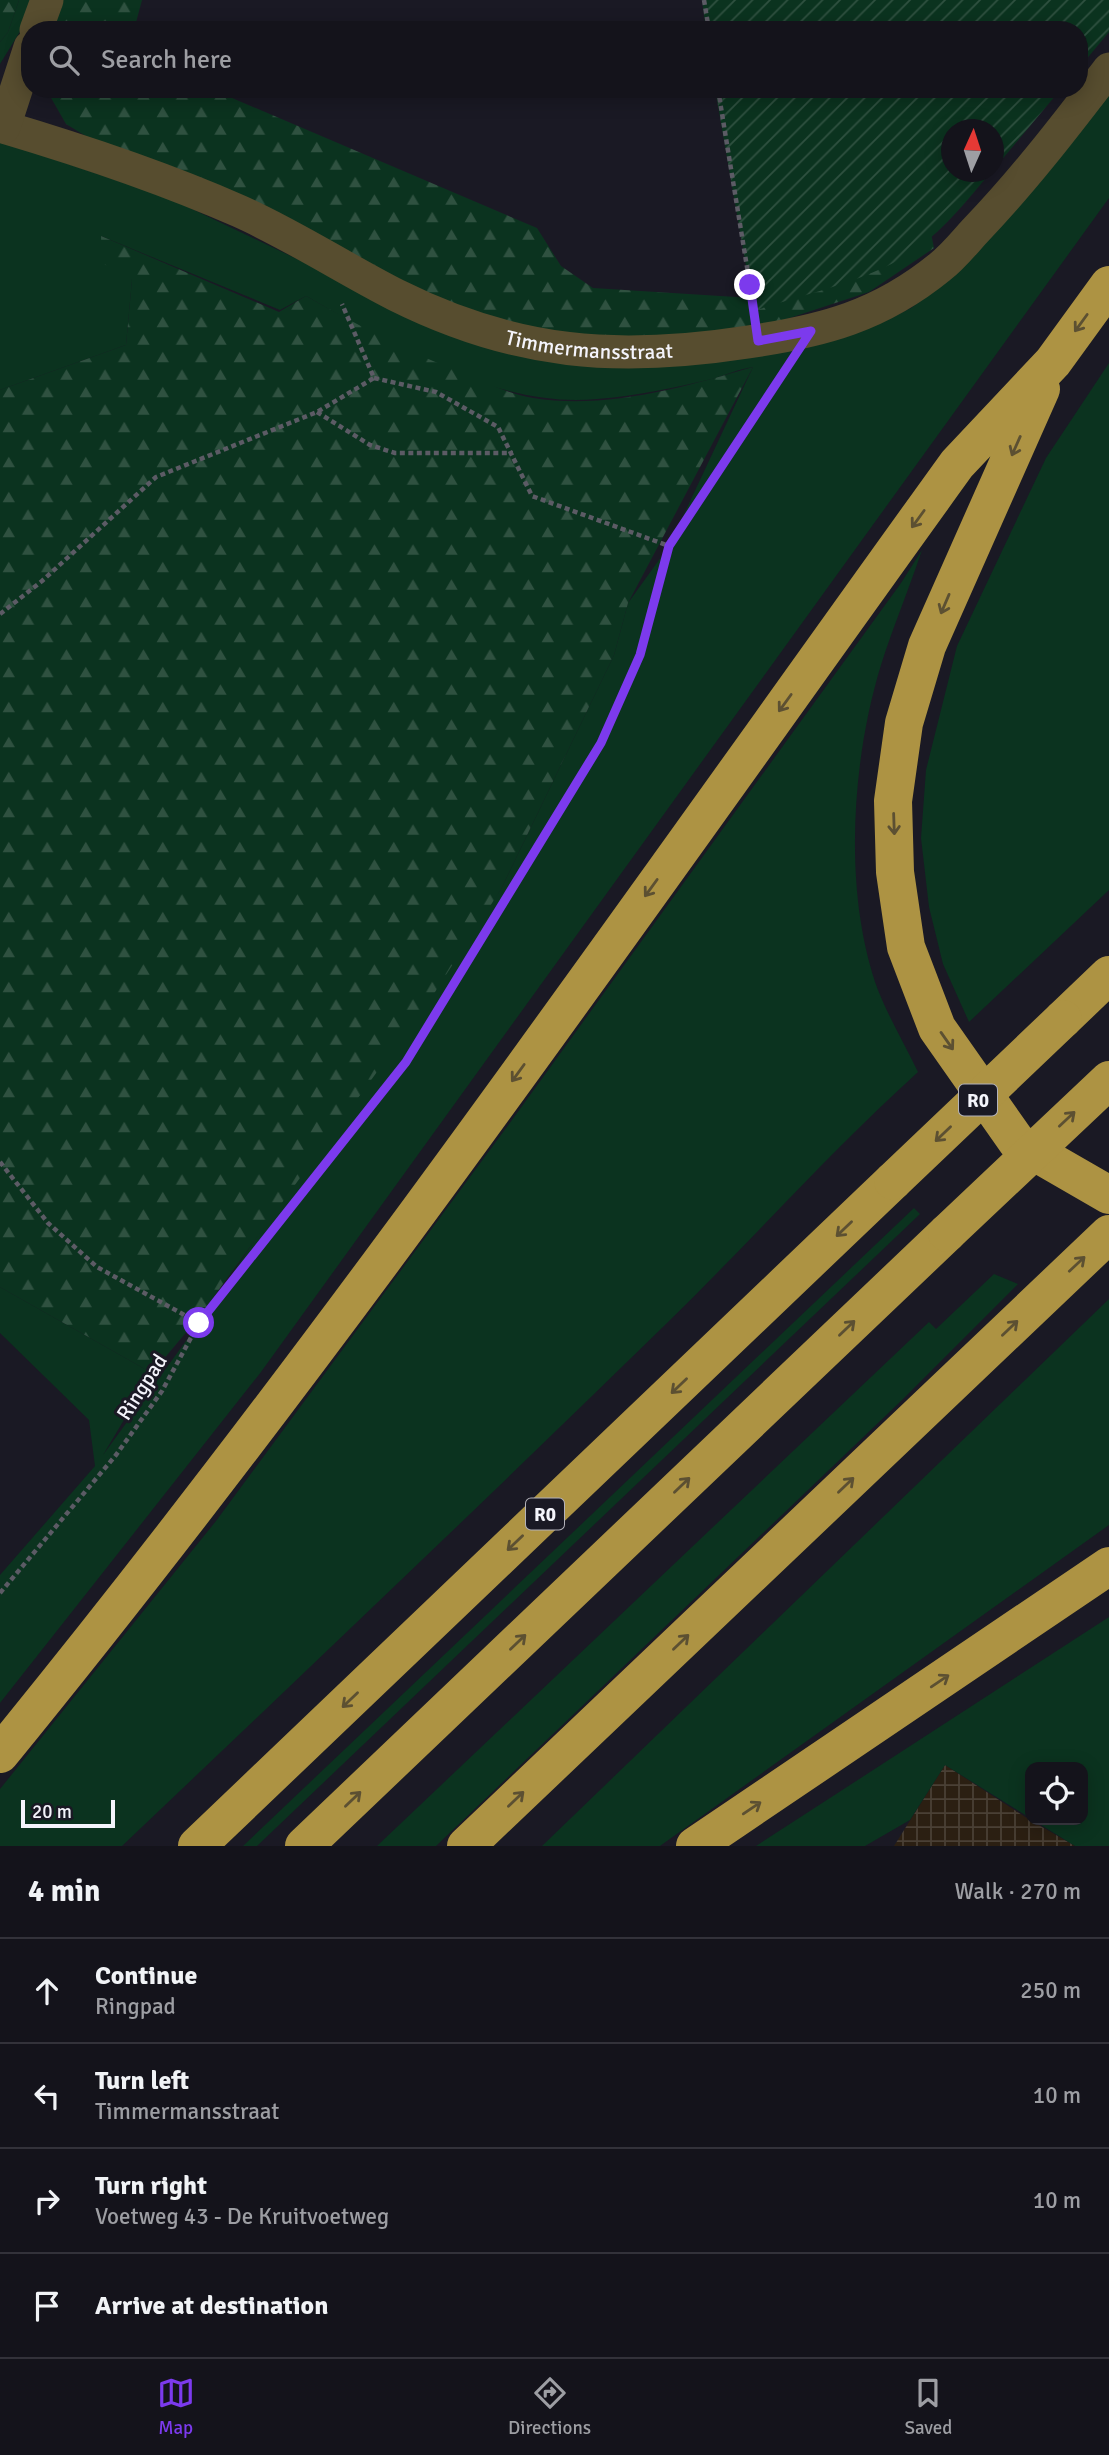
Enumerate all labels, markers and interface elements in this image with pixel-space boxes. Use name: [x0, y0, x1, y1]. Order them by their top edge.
search box: [21, 21, 1088, 98]
icon: search: [45, 41, 83, 79]
text: Search here: [101, 44, 232, 76]
north arrow: [941, 119, 1004, 182]
route end: [734, 269, 765, 300]
one-way arrow: [1074, 313, 1088, 332]
street label: Timmermansstraat: [503, 324, 674, 365]
one-way arrow: [1009, 435, 1022, 457]
one-way arrow: [910, 509, 925, 528]
one-way arrow: [938, 593, 951, 614]
one-way arrow: [777, 694, 792, 712]
one-way arrow: [887, 812, 900, 835]
one-way arrow: [644, 878, 659, 897]
one-way arrow: [940, 1031, 954, 1051]
one-way arrow: [511, 1063, 526, 1081]
road number: R0: [959, 1084, 997, 1116]
one-way arrow: [1058, 1111, 1075, 1128]
one-way arrow: [935, 1125, 952, 1142]
one-way arrow: [836, 1220, 853, 1237]
one-way arrow: [1068, 1256, 1085, 1273]
route start: [183, 1307, 214, 1338]
one-way arrow: [838, 1320, 855, 1337]
one-way arrow: [1001, 1320, 1018, 1337]
street label: Ringpad: [111, 1349, 173, 1425]
one-way arrow: [671, 1377, 688, 1394]
one-way arrow: [674, 1477, 691, 1494]
one-way arrow: [837, 1477, 854, 1494]
road number: R0: [526, 1498, 564, 1530]
one-way arrow: [506, 1534, 523, 1551]
one-way arrow: [509, 1634, 527, 1650]
one-way arrow: [672, 1634, 689, 1651]
one-way arrow: [930, 1673, 950, 1687]
one-way arrow: [342, 1691, 359, 1708]
map controls: [1025, 1762, 1088, 1825]
button: locate: [1025, 1762, 1088, 1825]
one-way arrow: [344, 1790, 361, 1807]
one-way arrow: [507, 1791, 525, 1807]
scale bar: [21, 1797, 116, 1829]
text: 20 m: [32, 1800, 72, 1824]
one-way arrow: [742, 1801, 761, 1815]
text: 4 min: [28, 1873, 100, 1910]
text: Walk · 270 m: [955, 1877, 1081, 1906]
text: Continue: [95, 1960, 197, 1992]
icon: ahead: [28, 1972, 66, 2010]
text: 250 m: [1020, 1976, 1081, 2005]
text: Ringpad: [95, 1992, 176, 2021]
text: Turn left: [95, 2065, 189, 2097]
icon: left: [28, 2077, 66, 2115]
text: 10 m: [1033, 2081, 1081, 2110]
text: Timmermansstraat: [95, 2097, 279, 2126]
text: Turn right: [95, 2170, 207, 2202]
icon: right: [28, 2182, 66, 2220]
text: 10 m: [1033, 2186, 1081, 2215]
text: Voetweg 43 - De Kruitvoetweg: [95, 2202, 389, 2231]
icon: arrive: [28, 2287, 66, 2325]
text: Arrive at destination: [95, 2290, 328, 2322]
tab: Map: [157, 2374, 195, 2440]
tab: Directions: [508, 2374, 591, 2440]
tab: Saved: [904, 2374, 952, 2440]

